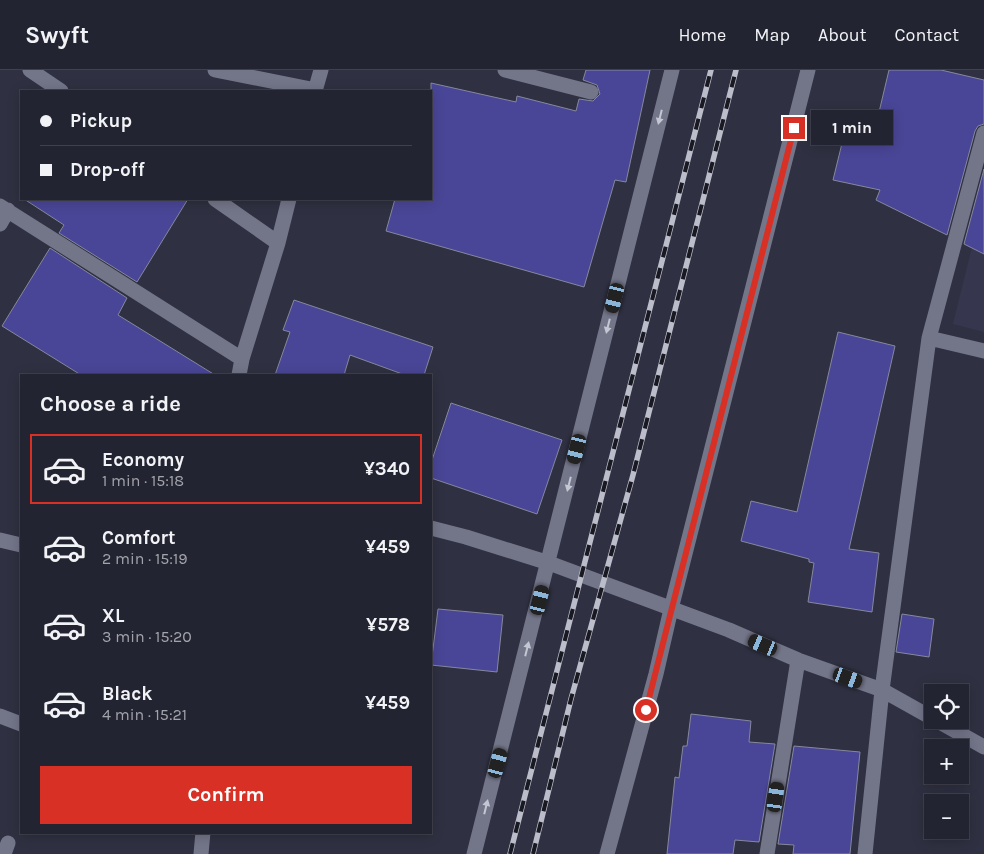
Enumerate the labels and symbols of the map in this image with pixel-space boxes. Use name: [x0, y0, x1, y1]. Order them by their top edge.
one-way arrow: [656, 110, 664, 125]
callout: 1 min: [812, 110, 894, 146]
route end: [783, 117, 805, 139]
car: [604, 282, 625, 314]
one-way arrow: [604, 318, 612, 333]
car: [566, 433, 587, 465]
one-way arrow: [565, 476, 573, 491]
car: [529, 584, 550, 616]
car: [746, 632, 779, 658]
one-way arrow: [523, 642, 531, 657]
car: [831, 666, 864, 690]
route start: [635, 699, 657, 721]
car: [486, 747, 509, 779]
car: [766, 781, 785, 813]
one-way arrow: [483, 799, 491, 814]

